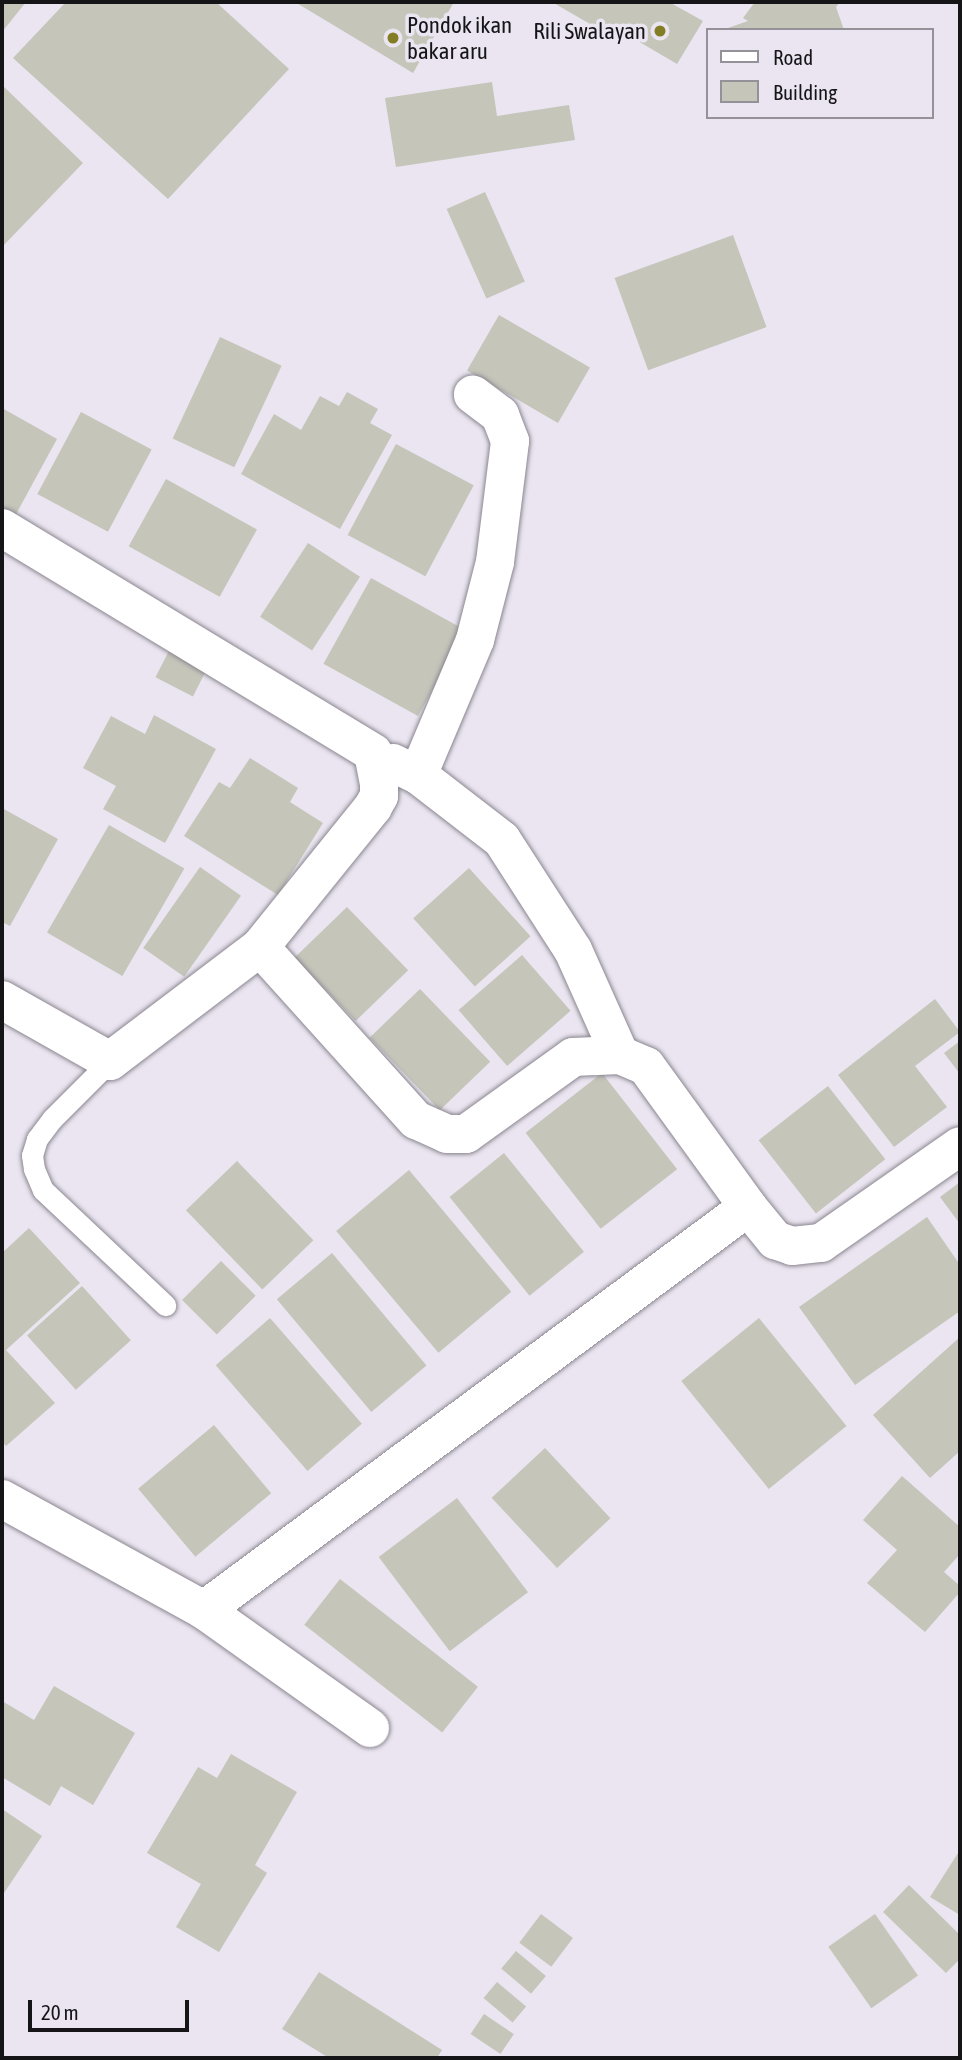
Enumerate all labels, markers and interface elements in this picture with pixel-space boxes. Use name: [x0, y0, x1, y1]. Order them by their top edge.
place label: Pondok ikan bakar aru: [407, 11, 512, 65]
place label: Rili Swalayan: [533, 17, 646, 45]
marker: Rili Swalayan: [652, 23, 668, 39]
legend: [706, 28, 934, 119]
marker: Pondok ikan bakar aru: [385, 30, 401, 46]
text: Road: [773, 45, 813, 69]
text: Building: [773, 80, 837, 104]
scale bar: [32, 1986, 192, 2030]
text: 20 m: [41, 2000, 79, 2024]

